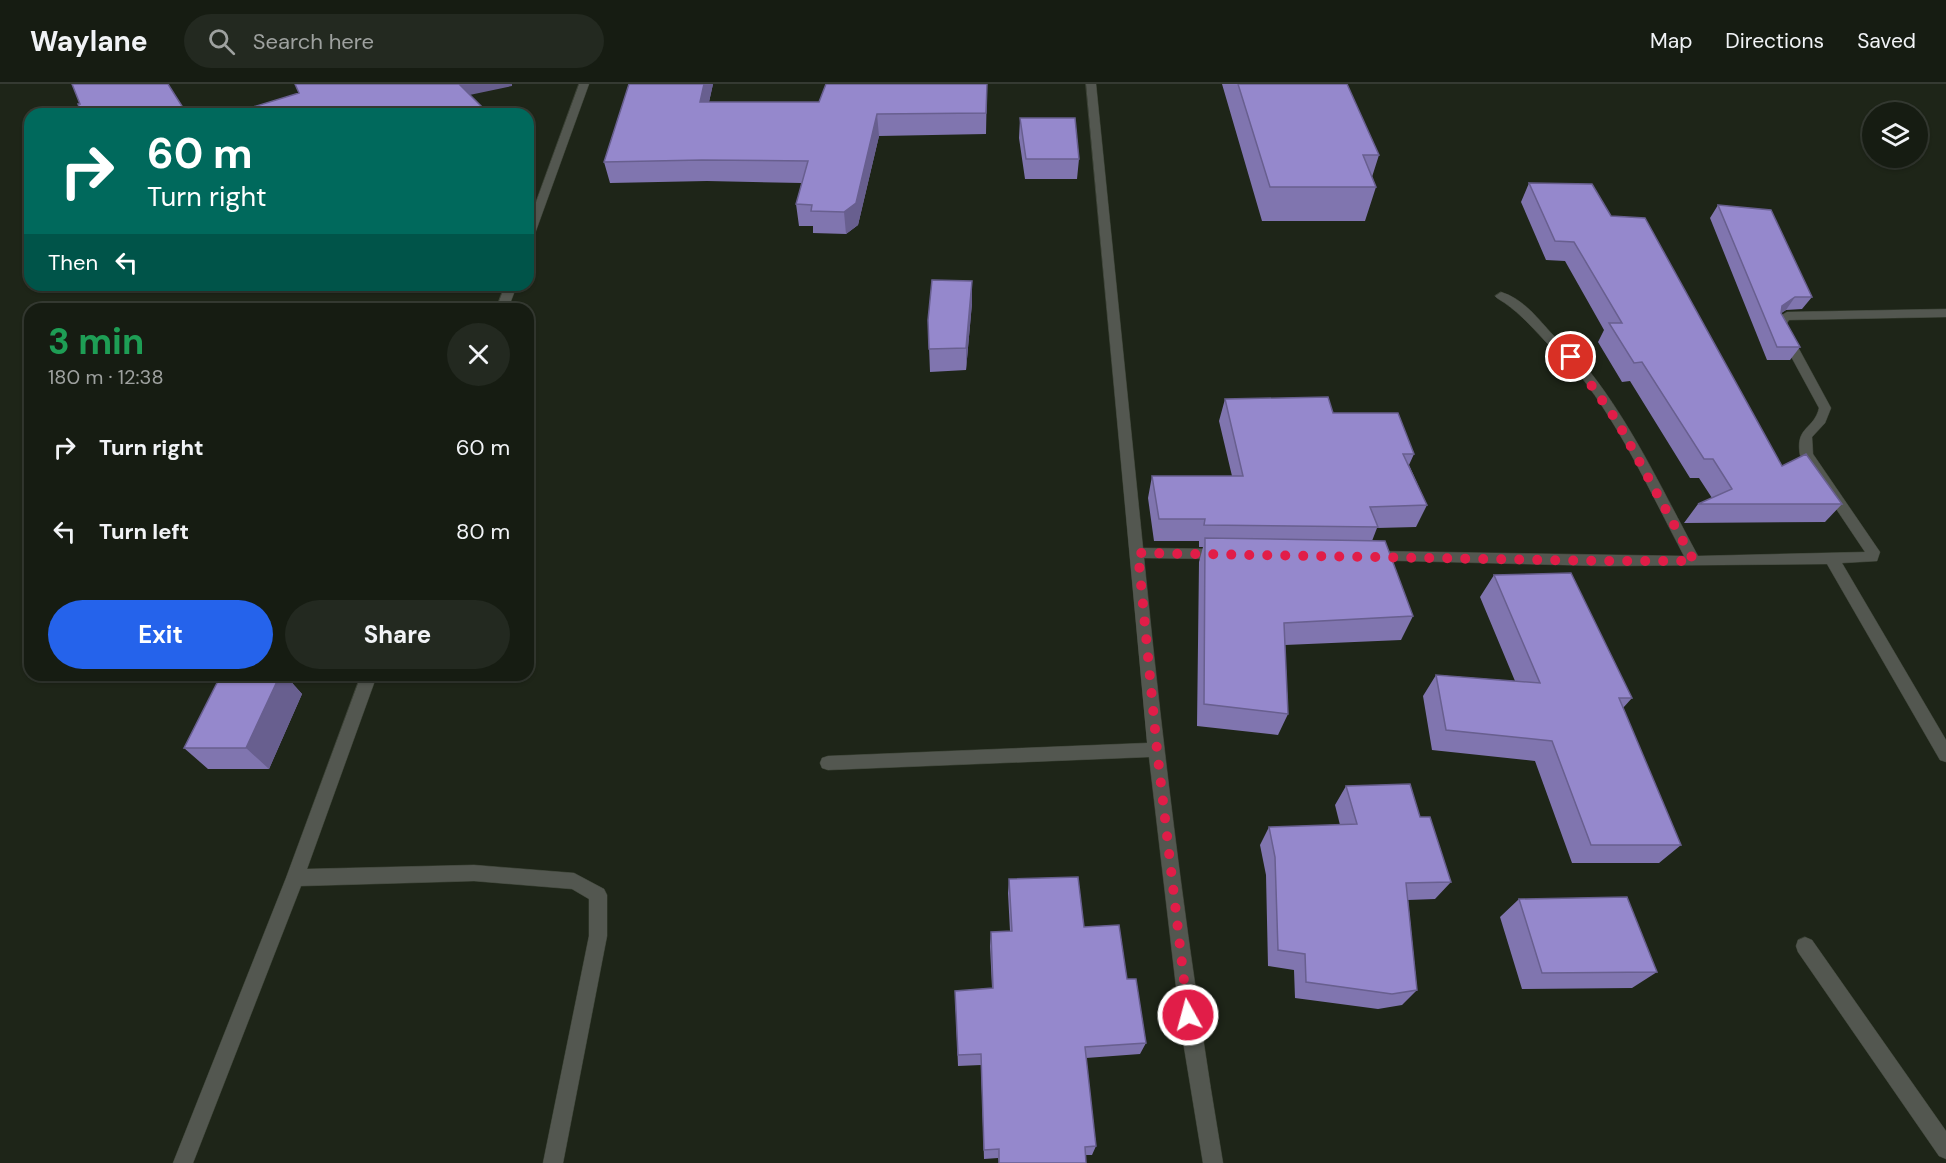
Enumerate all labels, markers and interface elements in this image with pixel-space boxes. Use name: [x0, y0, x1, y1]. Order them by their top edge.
search box: [184, 14, 604, 68]
text: Waylane: [30, 23, 148, 60]
icon: search: [205, 25, 238, 58]
text: Search here: [253, 27, 374, 56]
text: Map: [1650, 27, 1692, 55]
text: Directions: [1725, 27, 1824, 55]
text: Saved: [1857, 27, 1916, 55]
map controls: [1862, 102, 1928, 168]
button: layers: [1862, 102, 1928, 168]
text: 60 m: [147, 126, 253, 181]
icon: right: [48, 132, 126, 210]
text: Turn right: [147, 179, 267, 214]
icon: left: [110, 246, 143, 279]
text: Then: [48, 248, 98, 277]
text: 3 min: [48, 318, 144, 365]
button: close: [447, 323, 510, 386]
pin: [1545, 331, 1596, 382]
icon: arrive: [1554, 340, 1587, 373]
text: 180 m · 12:38: [48, 364, 164, 390]
icon: right: [48, 431, 81, 464]
text: Turn right: [99, 433, 204, 462]
text: 60 m: [456, 433, 510, 462]
icon: left: [48, 515, 81, 548]
text: Turn left: [99, 517, 189, 546]
text: 80 m: [456, 517, 510, 546]
button: Exit: [48, 600, 273, 669]
button: Share: [285, 600, 510, 669]
position arrow: [1156, 983, 1220, 1047]

